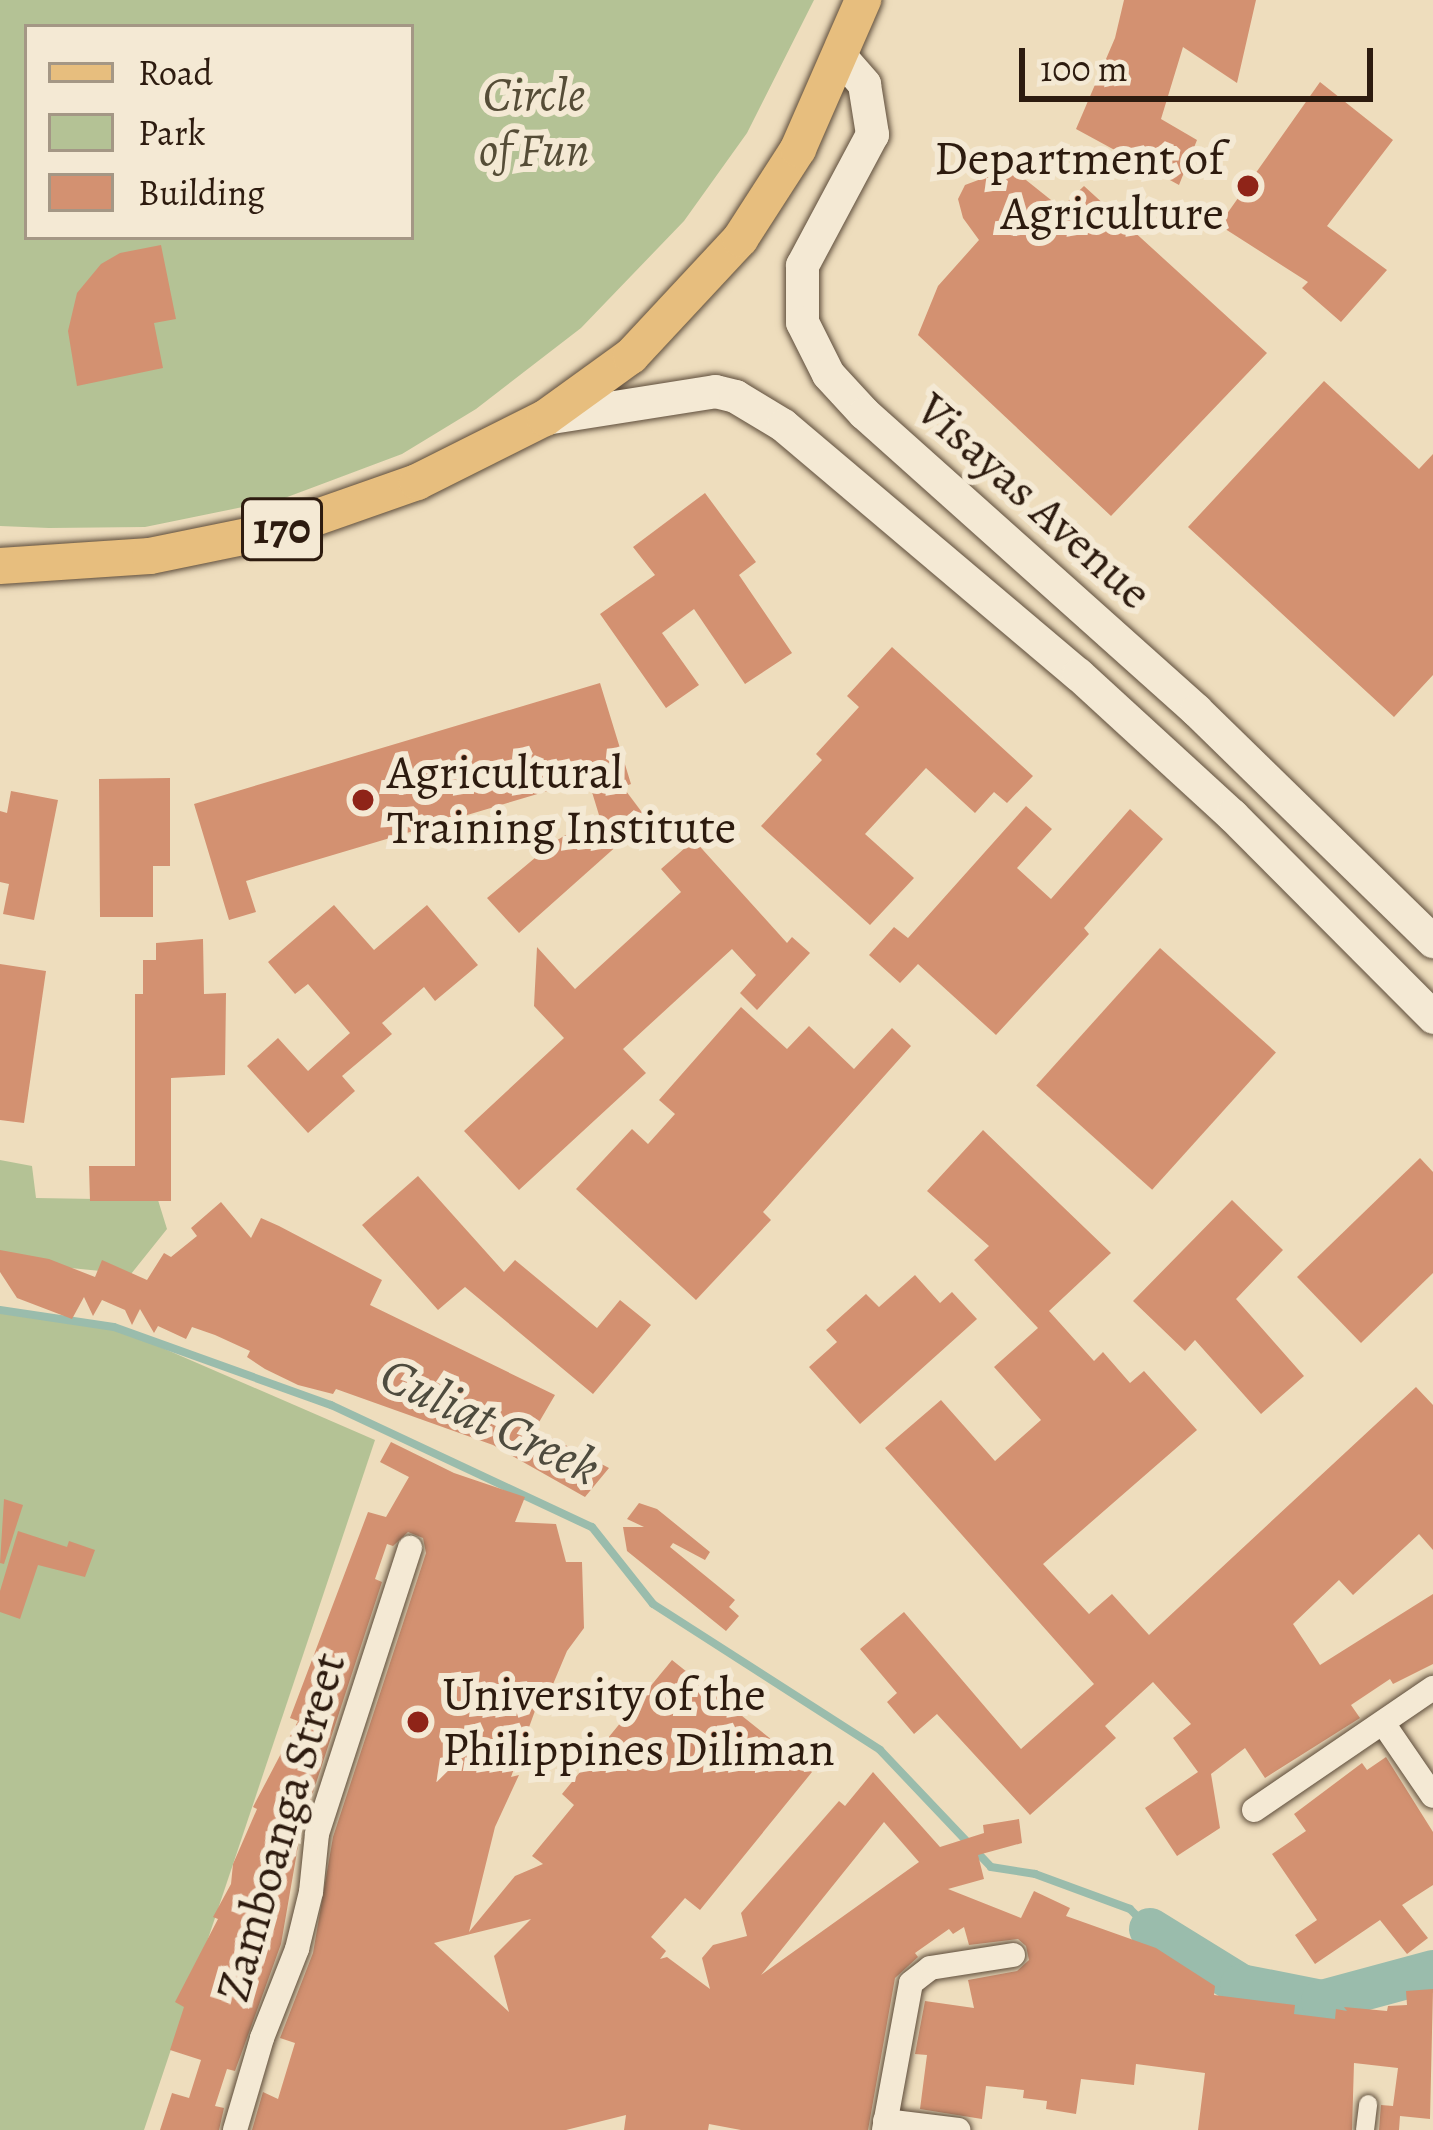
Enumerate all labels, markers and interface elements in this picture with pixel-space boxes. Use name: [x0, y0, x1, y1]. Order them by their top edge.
legend: [24, 24, 414, 240]
scale bar: [1025, 24, 1379, 98]
text: 100 m: [1040, 44, 1128, 93]
text: Road: [138, 48, 213, 97]
park label: Circle of Fun: [479, 65, 589, 178]
text: Park: [138, 108, 206, 157]
place label: Department of Agriculture: [934, 129, 1224, 242]
text: Building: [138, 168, 265, 217]
marker: Department of Agriculture: [1235, 173, 1261, 199]
street label: Visayas Avenue: [905, 380, 1163, 622]
road number: 170: [240, 490, 324, 568]
place label: Agricultural Training Institute: [387, 743, 736, 856]
marker: Agricultural Training Institute: [350, 787, 376, 813]
water label: Culiat Creek: [371, 1344, 609, 1498]
street label: Zamboanga Street: [204, 1646, 358, 2008]
place label: University of the Philippines Diliman: [442, 1665, 835, 1778]
marker: University of the Philippines Diliman: [405, 1709, 431, 1735]

